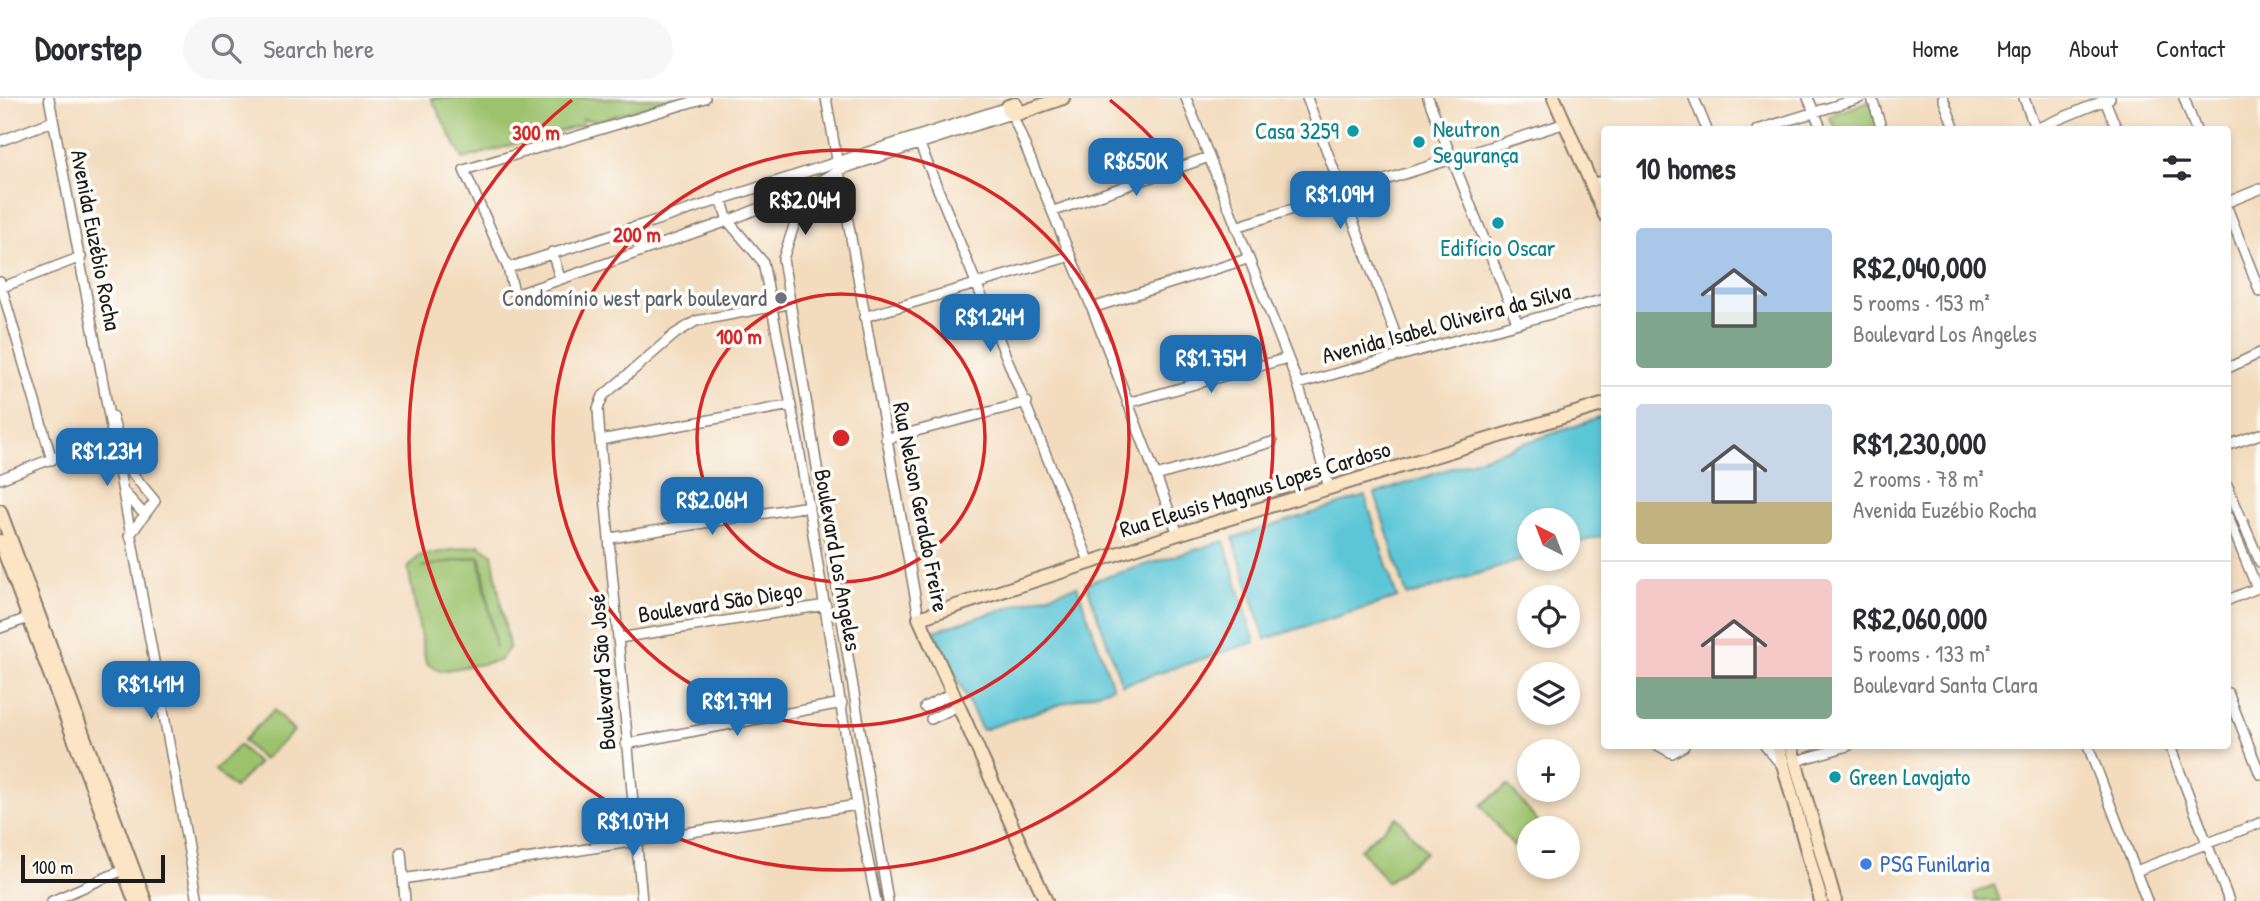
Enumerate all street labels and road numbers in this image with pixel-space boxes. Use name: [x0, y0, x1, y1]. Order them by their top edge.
street label: Avenida Euzébio Rocha: [64, 147, 129, 333]
street label: Avenida Isabel Oliveira da Silva: [1318, 274, 1573, 371]
street label: Rua Nelson Geraldo Freire: [886, 400, 957, 614]
street label: Rua Eleusis Magnus Lopes Cardoso: [1116, 433, 1394, 544]
street label: Boulevard Los Angeles: [807, 467, 870, 653]
street label: Boulevard São Diego: [636, 573, 804, 630]
street label: Boulevard São José: [581, 593, 622, 751]

